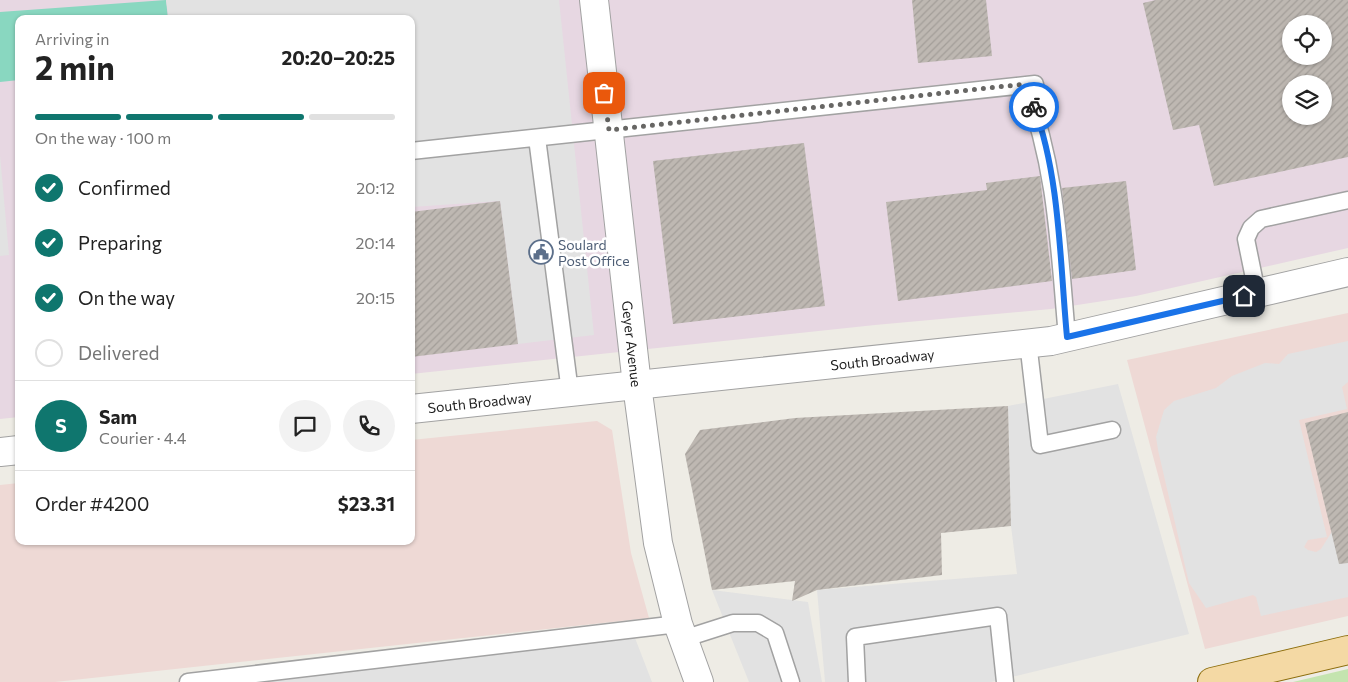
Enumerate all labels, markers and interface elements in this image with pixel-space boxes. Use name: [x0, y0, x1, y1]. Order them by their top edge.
map controls: [1282, 15, 1332, 125]
button: locate: [1282, 15, 1332, 65]
text: Arriving in: [35, 29, 109, 48]
text: 20:20–20:25: [281, 46, 395, 69]
text: 2 min: [35, 47, 115, 87]
pin: [583, 72, 625, 114]
button: layers: [1282, 75, 1332, 125]
icon: bag: [590, 79, 618, 107]
courier: [1009, 82, 1059, 132]
icon: bike: [1020, 93, 1048, 121]
text: On the way · 100 m: [35, 128, 171, 147]
icon: check: [35, 174, 63, 202]
text: Confirmed: [78, 176, 171, 199]
text: 20:12: [356, 178, 395, 197]
icon: check: [35, 229, 63, 257]
text: Preparing: [78, 231, 162, 254]
text: 20:14: [356, 233, 395, 252]
place label: Soulard Post Office: [558, 236, 630, 269]
public building icon: Soulard Post Office: [528, 239, 554, 265]
pin: [1223, 275, 1265, 317]
icon: home: [1230, 282, 1258, 310]
icon: check: [35, 284, 63, 312]
text: On the way: [78, 286, 175, 309]
text: 20:15: [356, 288, 395, 307]
street label: Geyer Avenue: [619, 300, 646, 388]
text: Delivered: [78, 341, 159, 364]
street label: South Broadway: [829, 345, 935, 373]
street label: South Broadway: [427, 388, 533, 416]
button: chat: [279, 400, 331, 452]
button: phone: [343, 400, 395, 452]
text: Sam: [99, 405, 137, 428]
text: S: [55, 414, 67, 437]
text: Courier · 4.4: [99, 428, 186, 447]
text: Order #4200: [35, 492, 149, 515]
text: $23.31: [338, 492, 395, 515]

